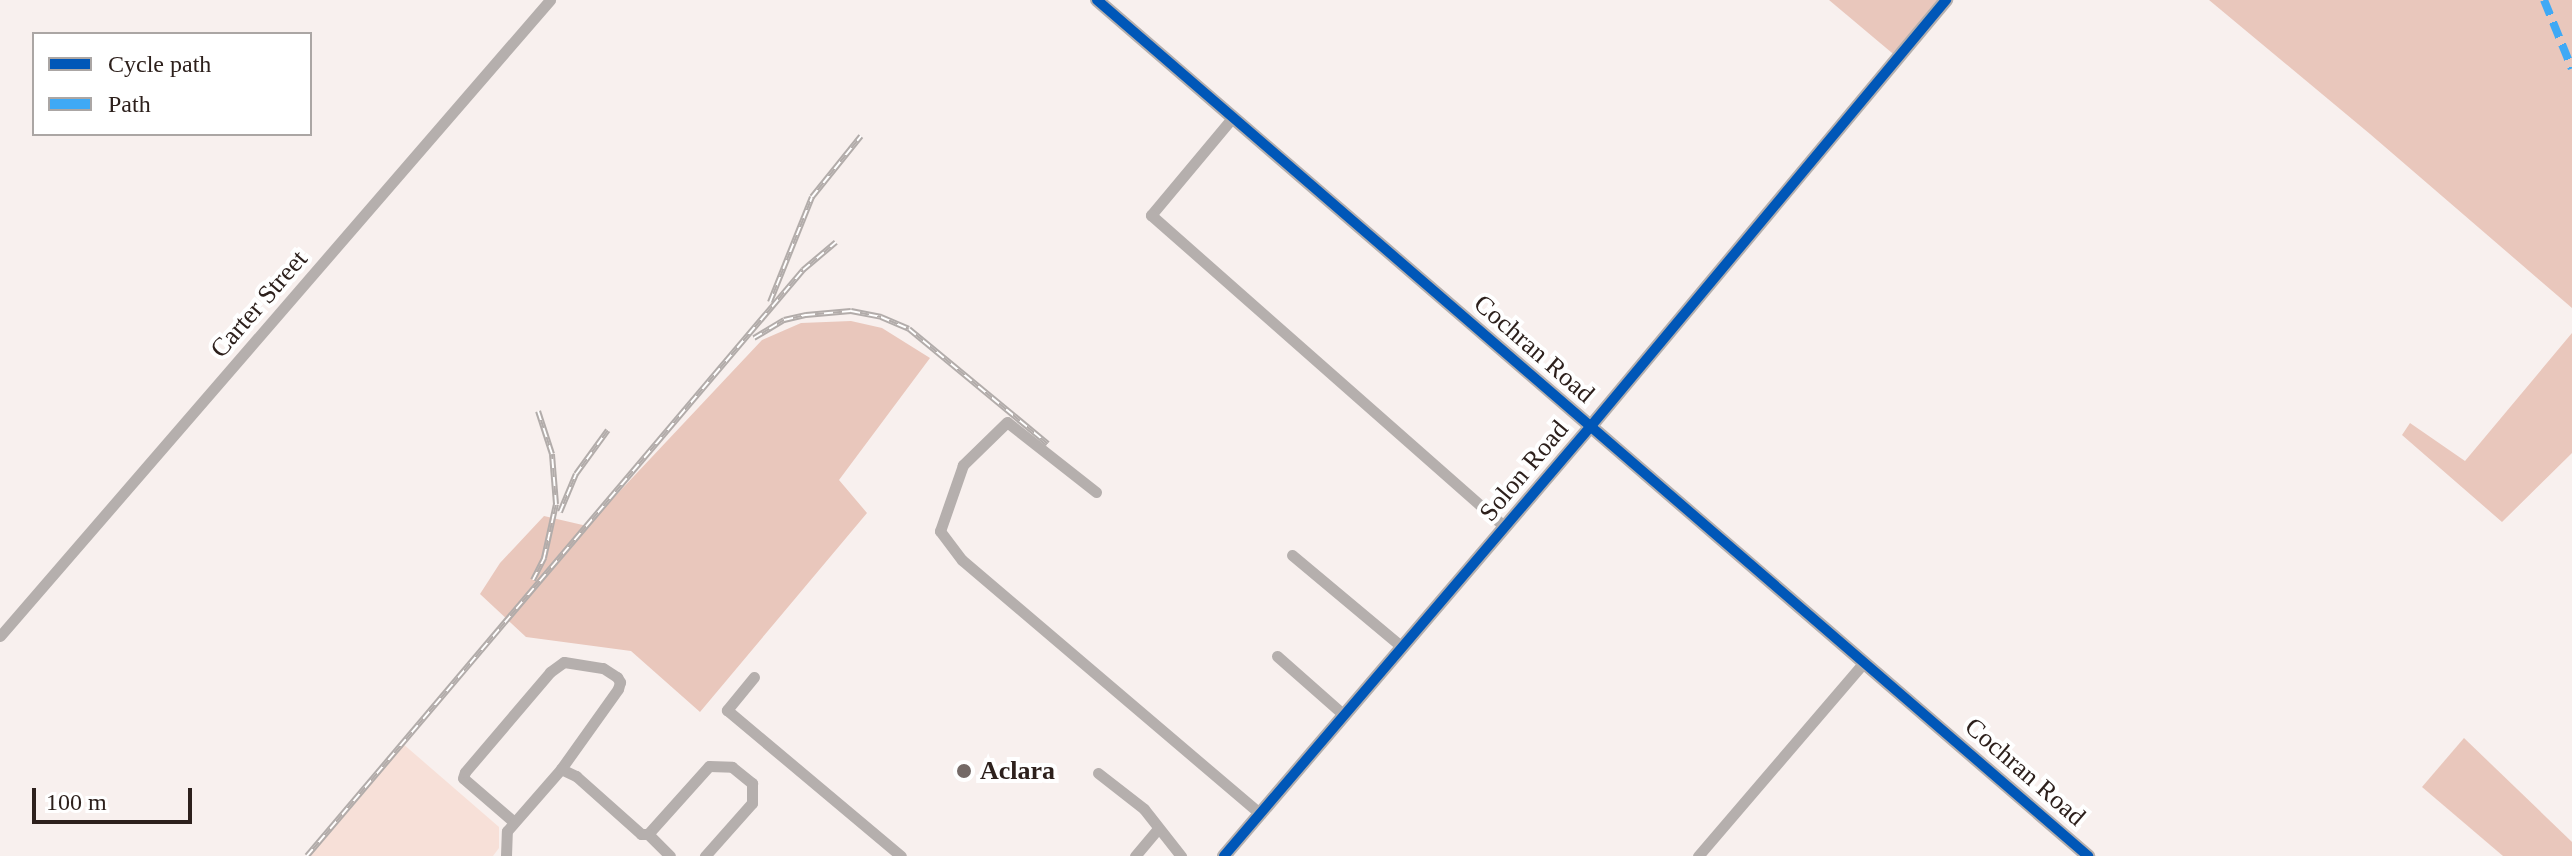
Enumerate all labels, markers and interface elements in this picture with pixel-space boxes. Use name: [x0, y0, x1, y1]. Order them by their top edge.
legend: [32, 32, 312, 136]
text: Cycle path: [108, 51, 211, 77]
text: Path: [108, 91, 151, 117]
street label: Carter Street: [204, 244, 314, 364]
street label: Cochran Road: [1467, 288, 1601, 410]
street label: Solon Road: [1473, 414, 1575, 528]
street label: Cochran Road: [1958, 711, 2092, 833]
place label: Aclara: [980, 755, 1055, 787]
marker: Aclara: [955, 762, 973, 780]
scale bar: [36, 772, 196, 822]
text: 100 m: [46, 789, 107, 815]

